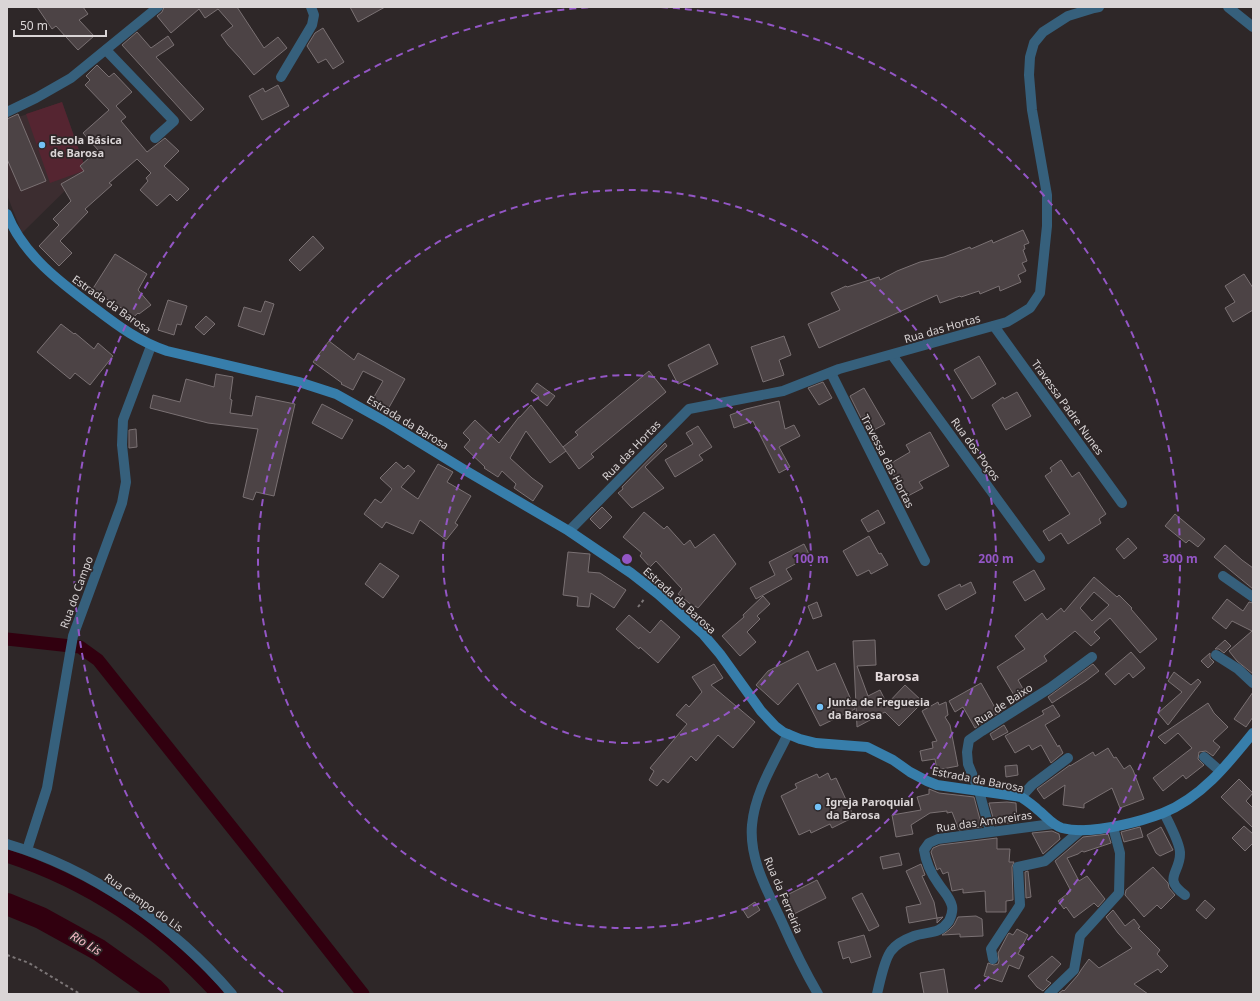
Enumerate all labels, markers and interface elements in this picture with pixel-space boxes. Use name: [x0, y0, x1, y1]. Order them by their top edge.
scale bar: [14, 12, 106, 38]
text: 50 m: [20, 17, 48, 34]
place label: Escola Básica de Barosa: [50, 132, 122, 160]
marker: Escola Básica de Barosa: [37, 140, 47, 150]
street label: Estrada da Barosa: [70, 271, 154, 337]
street label: Rua das Hortas: [902, 310, 982, 346]
street label: Travessa Padre Nunes: [1028, 357, 1108, 457]
street label: Estrada da Barosa: [364, 392, 452, 452]
street label: Travessa das Hortas: [858, 412, 918, 510]
street label: Rua dos Poços: [948, 414, 1004, 484]
street label: Rua das Hortas: [598, 417, 664, 483]
text: 100 m: [793, 550, 829, 567]
text: 200 m: [978, 550, 1014, 567]
text: 300 m: [1162, 550, 1198, 567]
centre of rings: [620, 552, 634, 566]
street label: Rua do Campo: [56, 554, 96, 630]
street label: Estrada da Barosa: [640, 563, 720, 637]
district label: Barosa: [875, 667, 919, 685]
street label: Rua de Baixo: [971, 679, 1035, 729]
place label: Junta de Freguesia da Barosa: [827, 694, 930, 722]
marker: Junta de Freguesia da Barosa: [815, 702, 825, 712]
street label: Estrada da Barosa: [931, 763, 1025, 795]
place label: Igreja Paroquial da Barosa: [826, 794, 913, 822]
marker: Igreja Paroquial da Barosa: [813, 802, 823, 812]
street label: Rua das Amoreiras: [935, 807, 1033, 835]
street label: Rua da Ferreiria: [761, 854, 807, 936]
street label: Rua Campo do Lis: [102, 869, 186, 935]
water label: Rio Lis: [67, 927, 105, 959]

